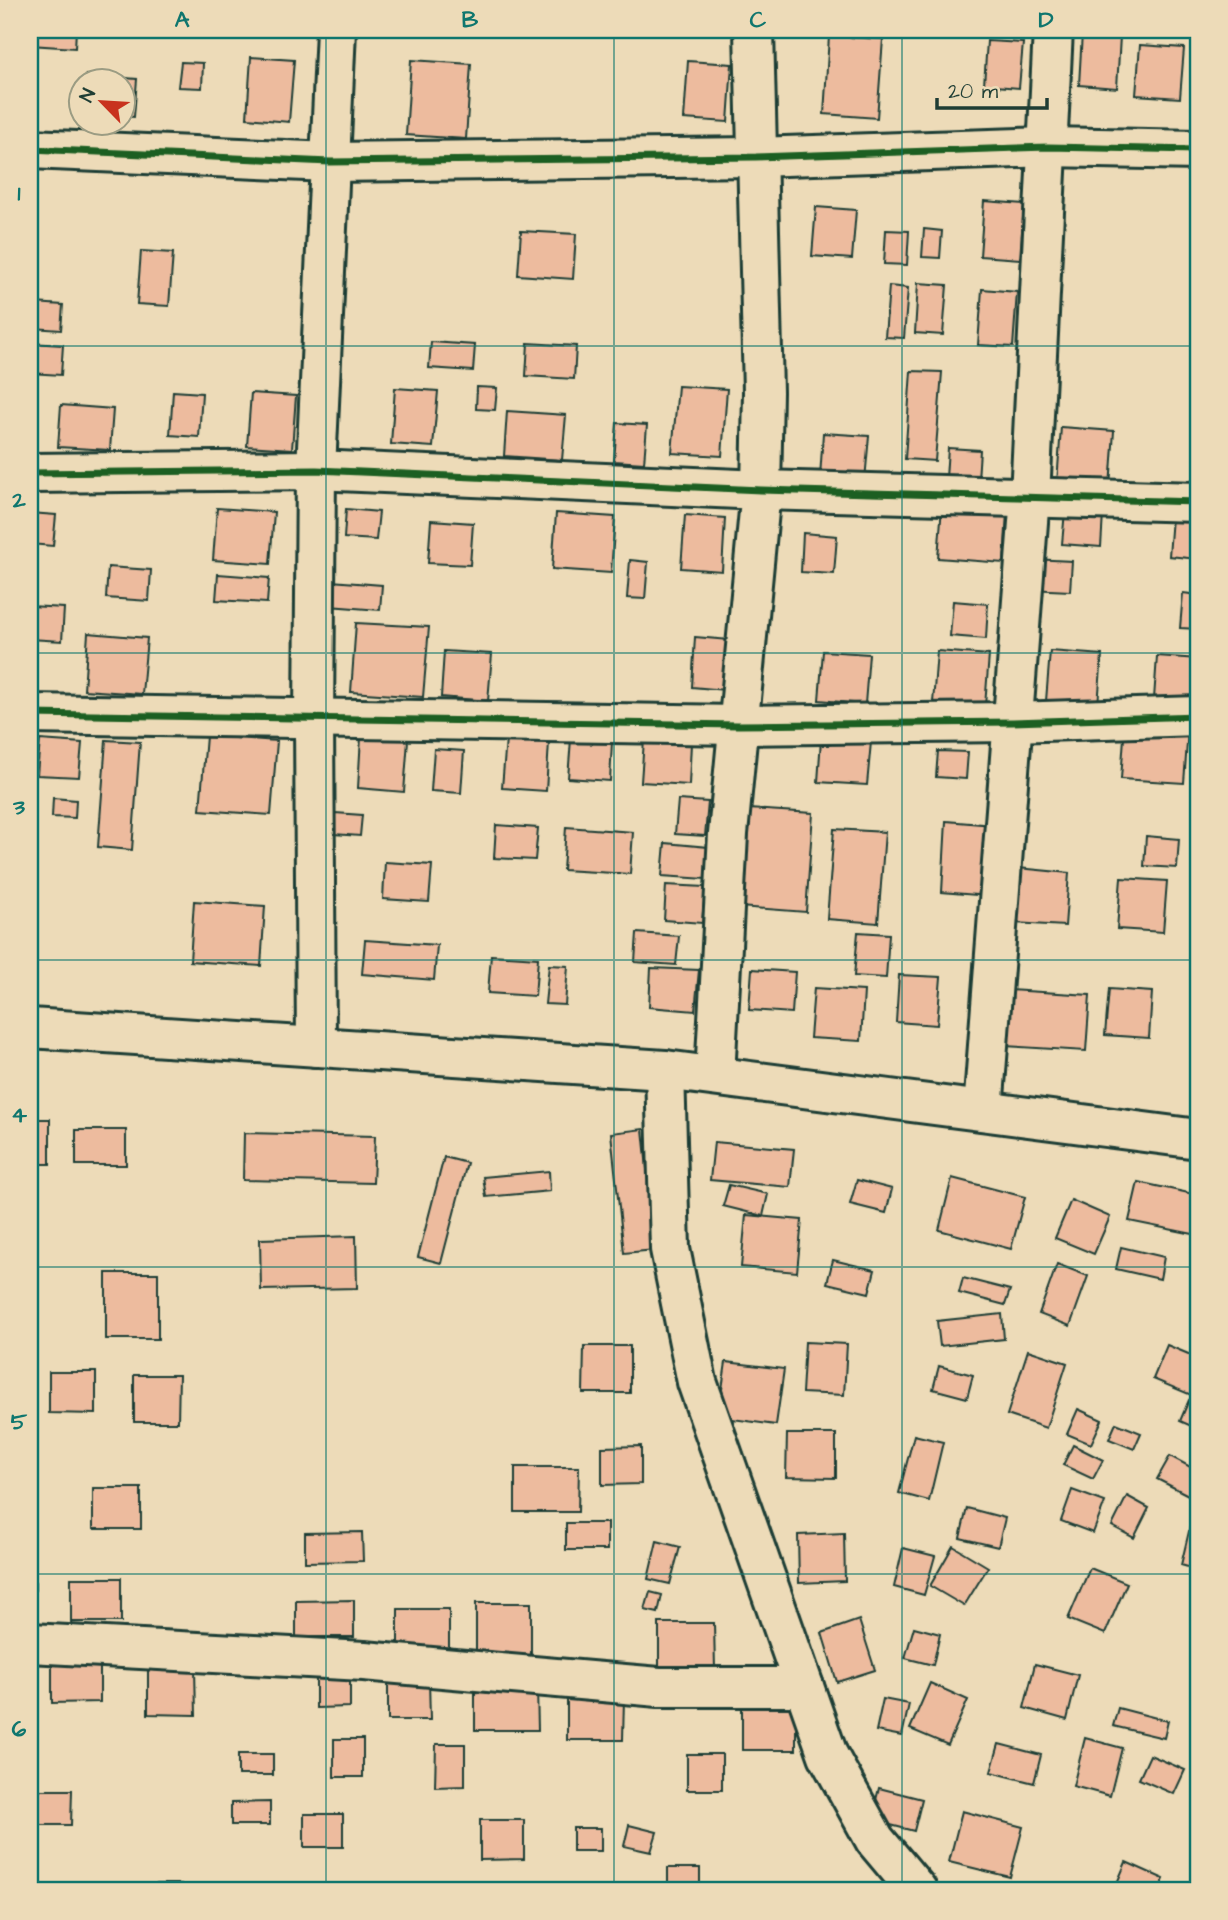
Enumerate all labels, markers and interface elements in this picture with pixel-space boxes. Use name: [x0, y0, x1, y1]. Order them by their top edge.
text: A: [175, 4, 190, 36]
text: B: [462, 4, 479, 36]
text: C: [750, 4, 767, 36]
text: D: [1039, 4, 1054, 36]
north arrow: [66, 66, 136, 136]
scale bar: [937, 66, 1048, 110]
text: 20 m: [948, 77, 999, 106]
text: N: [73, 84, 103, 107]
text: 1: [18, 177, 21, 209]
text: 2: [11, 484, 26, 516]
text: 3: [12, 791, 25, 823]
text: 4: [11, 1099, 27, 1131]
text: 5: [11, 1406, 28, 1438]
text: 6: [12, 1713, 27, 1745]

